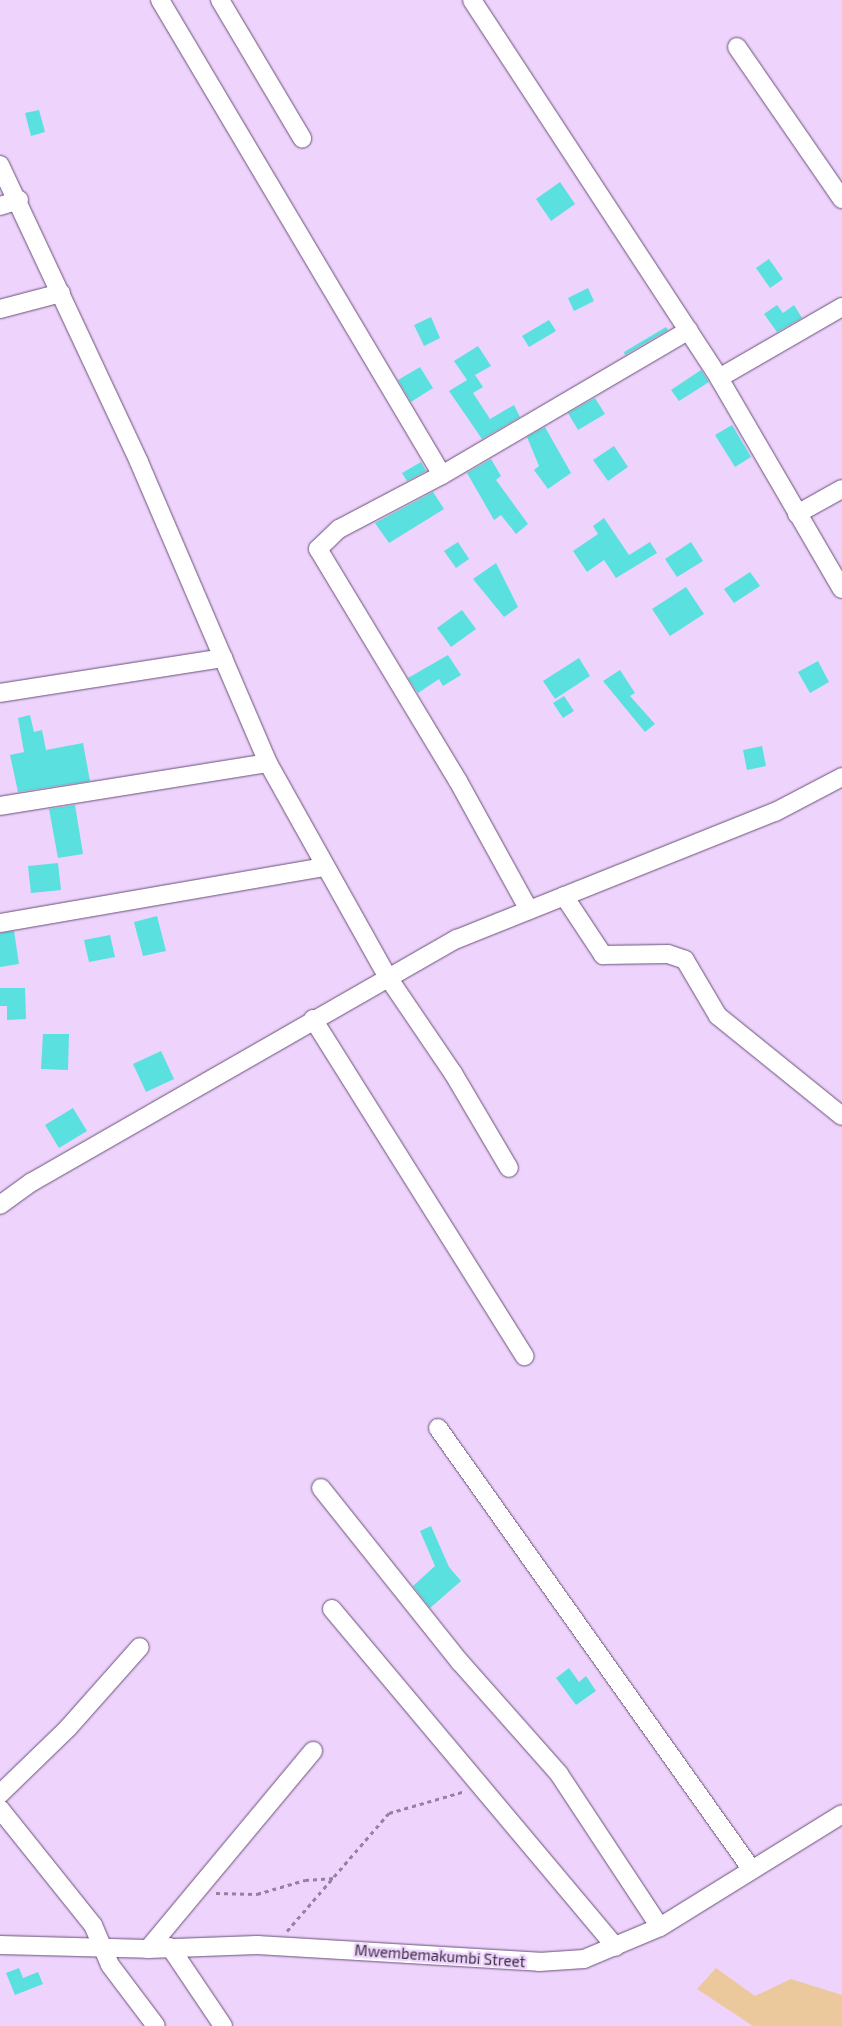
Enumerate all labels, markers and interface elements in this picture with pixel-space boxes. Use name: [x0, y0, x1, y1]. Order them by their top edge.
street label: Mwembemakumbi Street: [354, 1941, 526, 1971]

